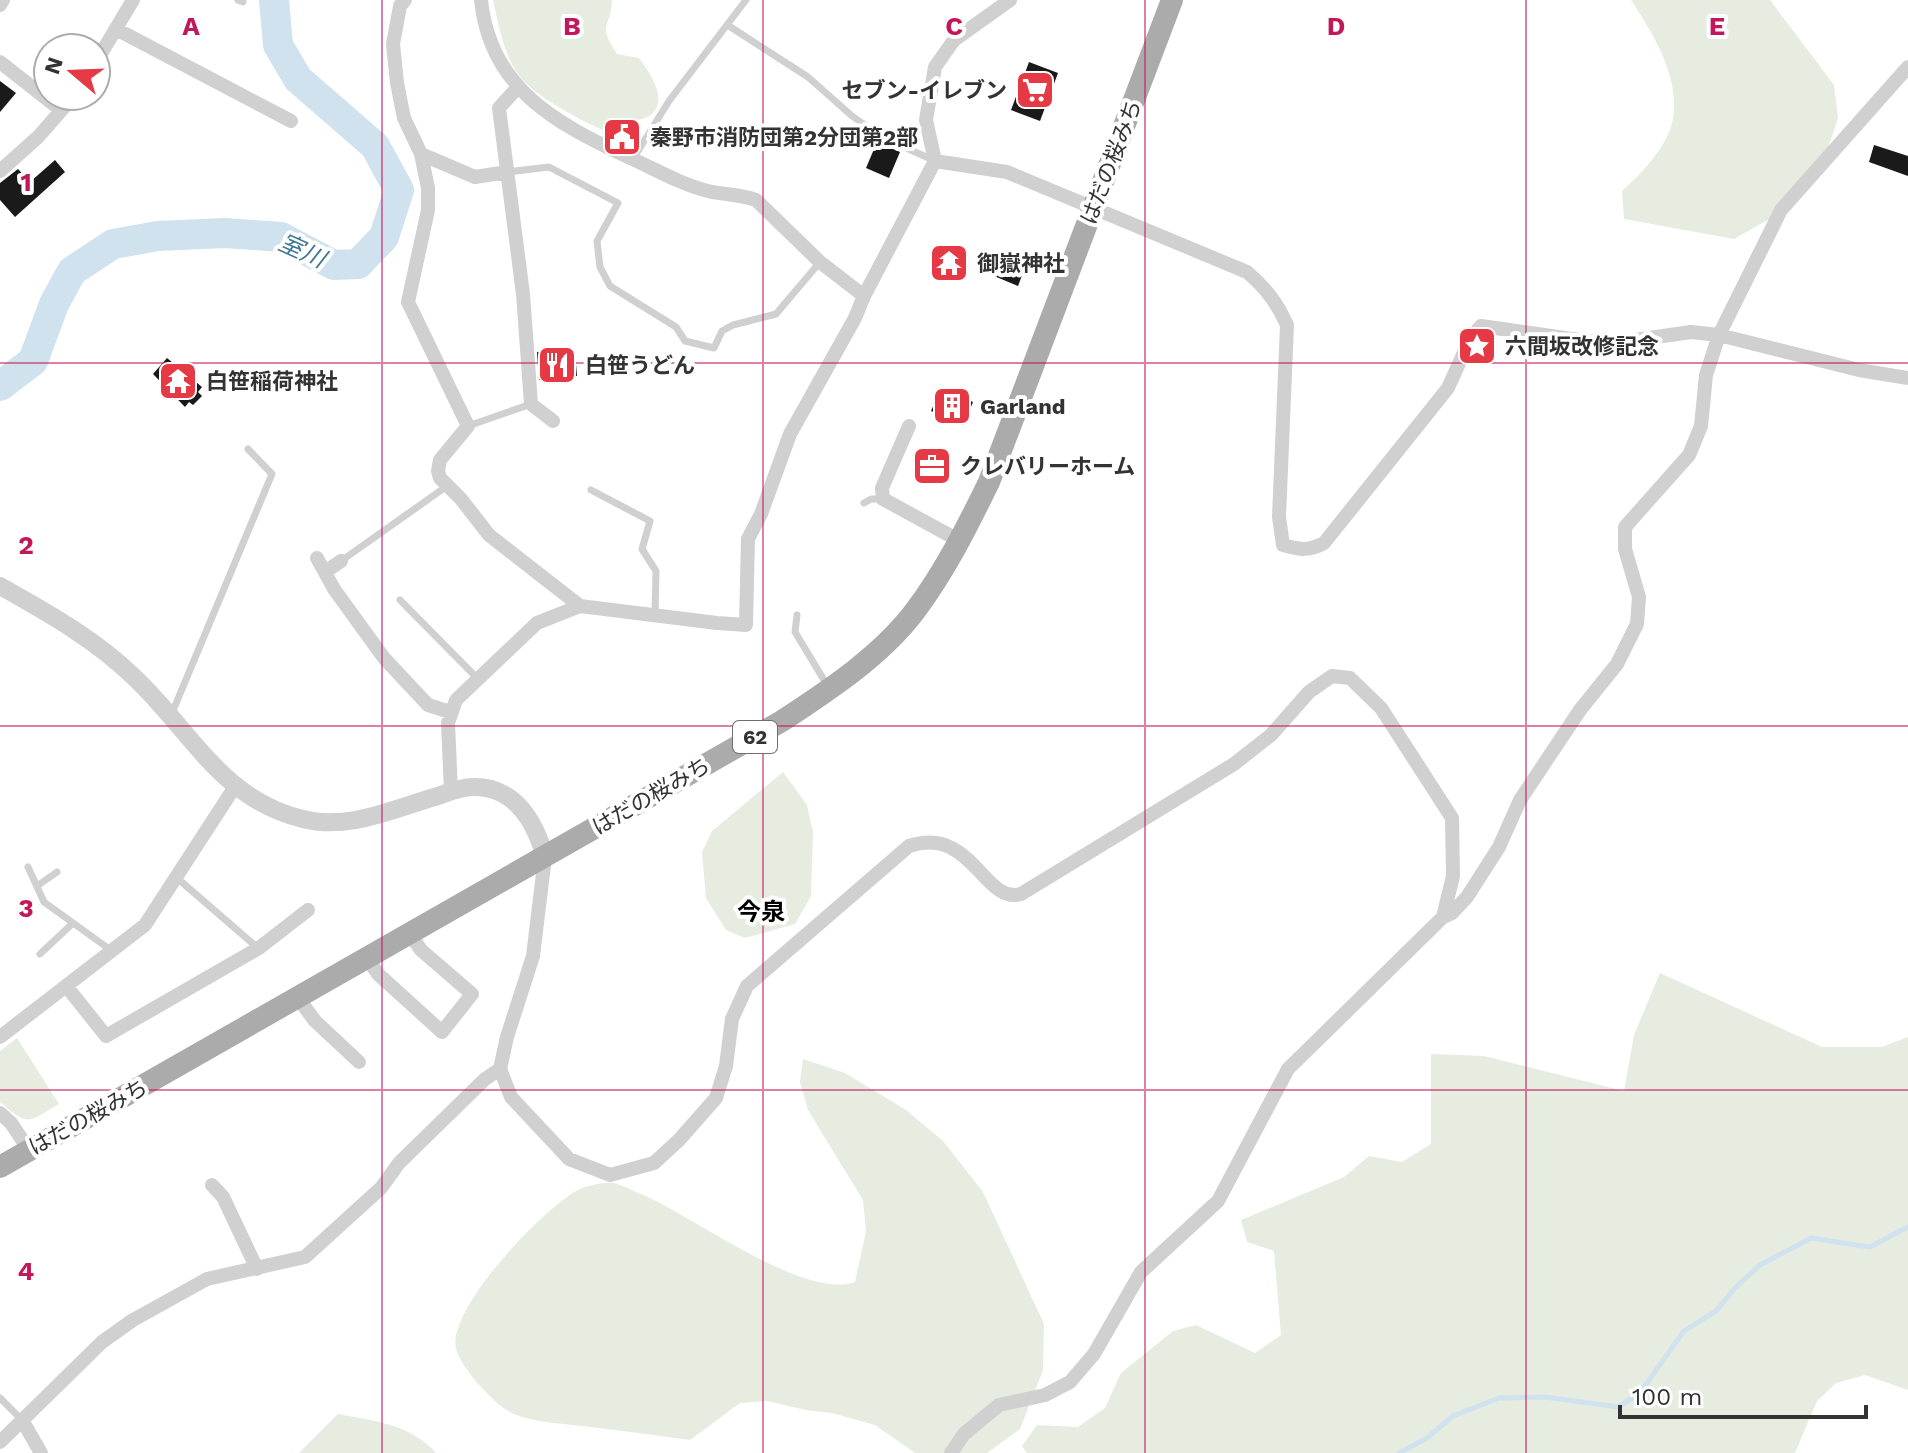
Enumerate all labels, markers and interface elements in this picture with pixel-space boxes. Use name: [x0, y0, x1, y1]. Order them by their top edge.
text: A: [182, 11, 200, 41]
text: B: [563, 11, 581, 41]
text: C: [945, 11, 963, 41]
text: D: [1327, 11, 1345, 41]
text: E: [1709, 11, 1725, 41]
north arrow: [32, 32, 112, 112]
text: N: [39, 54, 68, 77]
supermarket icon: セブン-イレブン: [1014, 69, 1056, 111]
place label: セブン-イレブン: [841, 78, 1007, 103]
street label: はだの桜みち: [1076, 96, 1146, 228]
public building icon: 秦野市消防団第2分団第2部: [601, 116, 643, 158]
place label: 秦野市消防団第2分団第2部: [650, 125, 918, 150]
text: 1: [20, 167, 32, 197]
water label: 室川: [274, 228, 332, 275]
temple icon: 御嶽神社: [928, 242, 970, 284]
place label: 御嶽神社: [977, 251, 1065, 276]
place icon: 六間坂改修記念: [1456, 325, 1498, 367]
place label: 六間坂改修記念: [1505, 334, 1659, 359]
restaurant icon: 白笹うどん: [536, 344, 578, 386]
place label: 白笹うどん: [585, 353, 695, 378]
temple icon: 白笹稲荷神社: [157, 360, 199, 402]
place label: 白笹稲荷神社: [206, 369, 338, 394]
building icon: Garland: [931, 385, 973, 427]
place label: Garland: [980, 394, 1066, 419]
office icon: クレバリーホーム: [911, 445, 953, 487]
place label: クレバリーホーム: [960, 454, 1135, 479]
text: 2: [18, 530, 34, 560]
road number: 62: [733, 721, 777, 753]
street label: はだの桜みち: [588, 752, 714, 840]
text: 3: [18, 893, 34, 923]
district label: 今泉: [737, 898, 785, 926]
street label: はだの桜みち: [24, 1074, 152, 1160]
text: 4: [18, 1256, 35, 1286]
scale bar: [1620, 1369, 1866, 1419]
text: 100 m: [1632, 1383, 1702, 1411]

